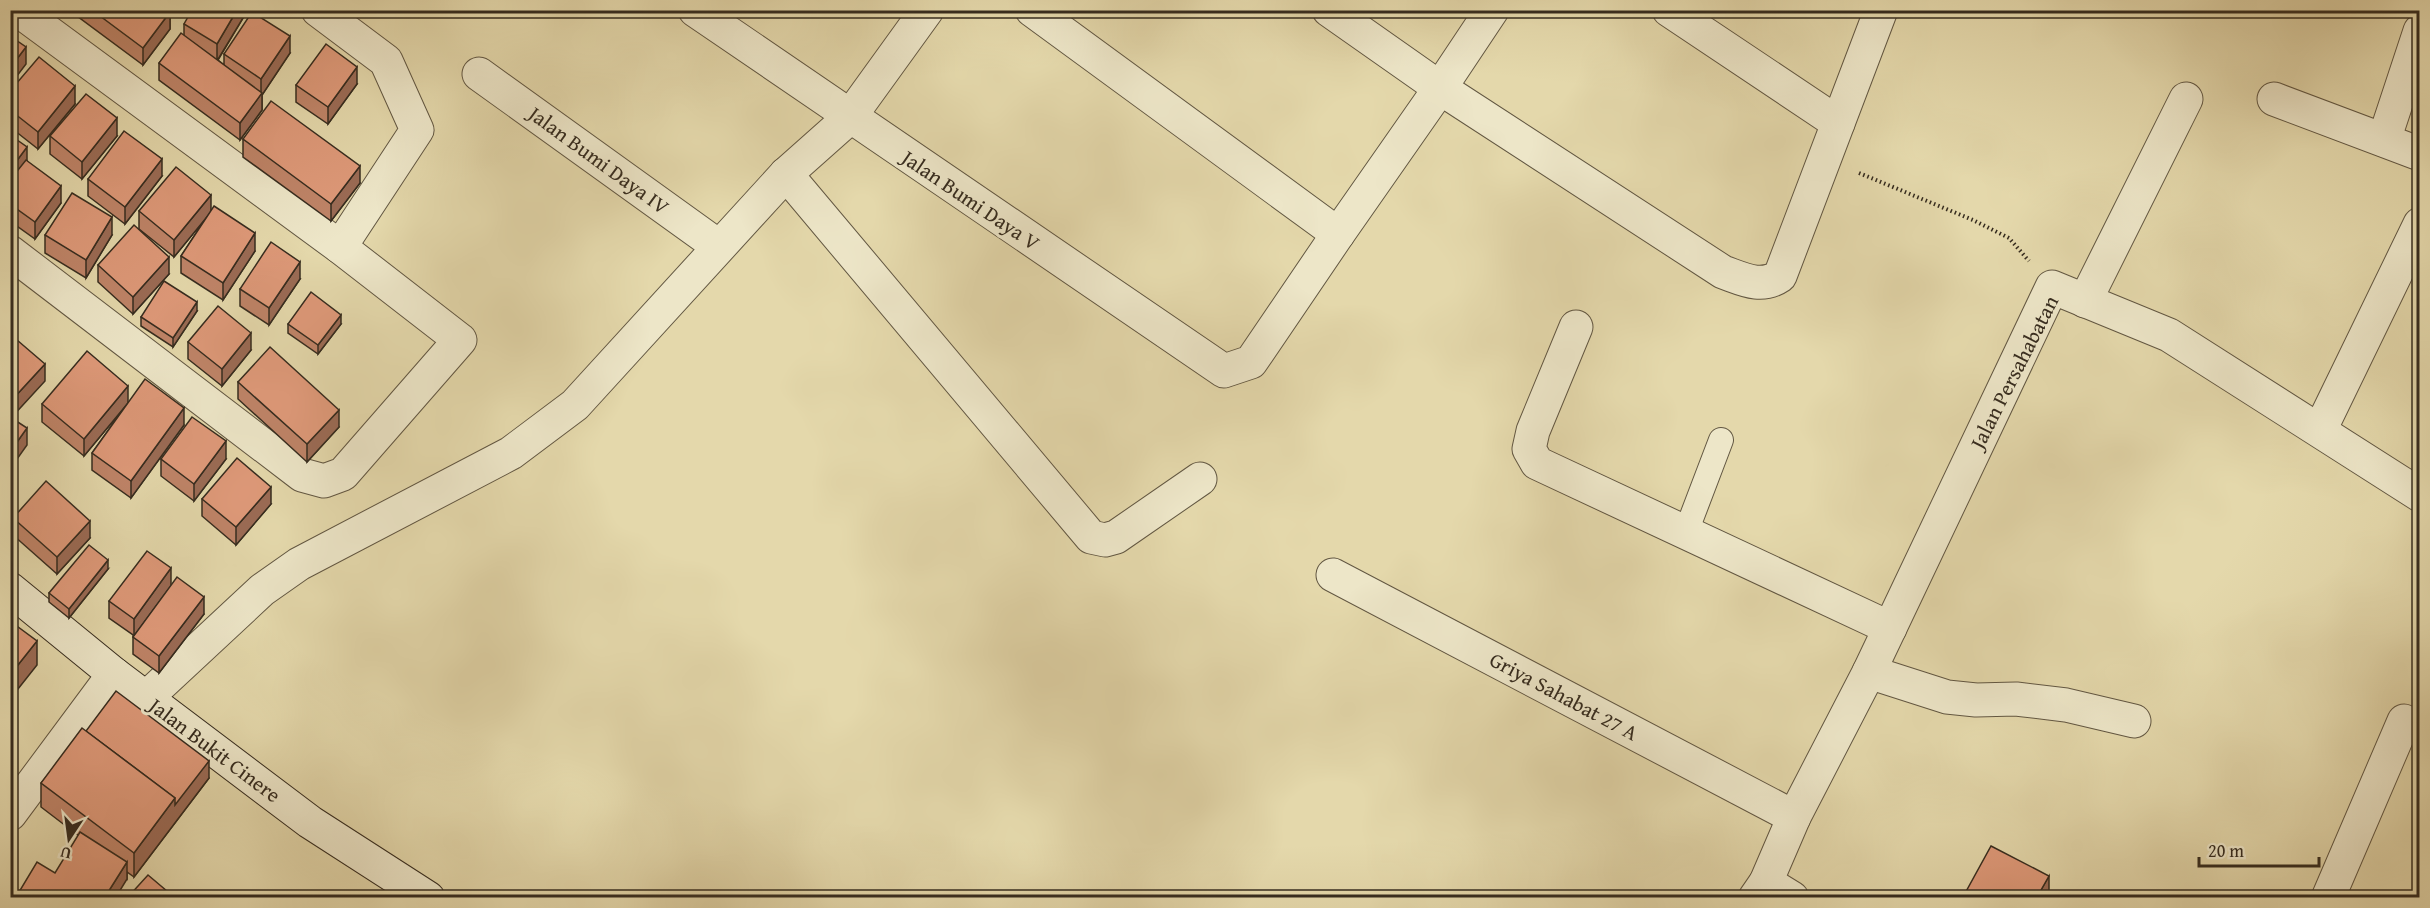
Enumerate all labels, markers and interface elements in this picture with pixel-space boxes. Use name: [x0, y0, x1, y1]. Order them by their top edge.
street label: Jalan Bumi Daya IV: [520, 97, 676, 222]
street label: Jalan Bumi Daya V: [893, 141, 1047, 258]
street label: Jalan Persahabatan: [1961, 290, 2066, 457]
street label: Griya Sahabat 27 A: [1484, 644, 1644, 748]
street label: Jalan Bukit Cinere: [140, 688, 287, 810]
north arrow: [39, 809, 99, 869]
scale bar: [2199, 830, 2319, 868]
text: 20 m: [2208, 837, 2244, 864]
text: U: [57, 841, 74, 867]

